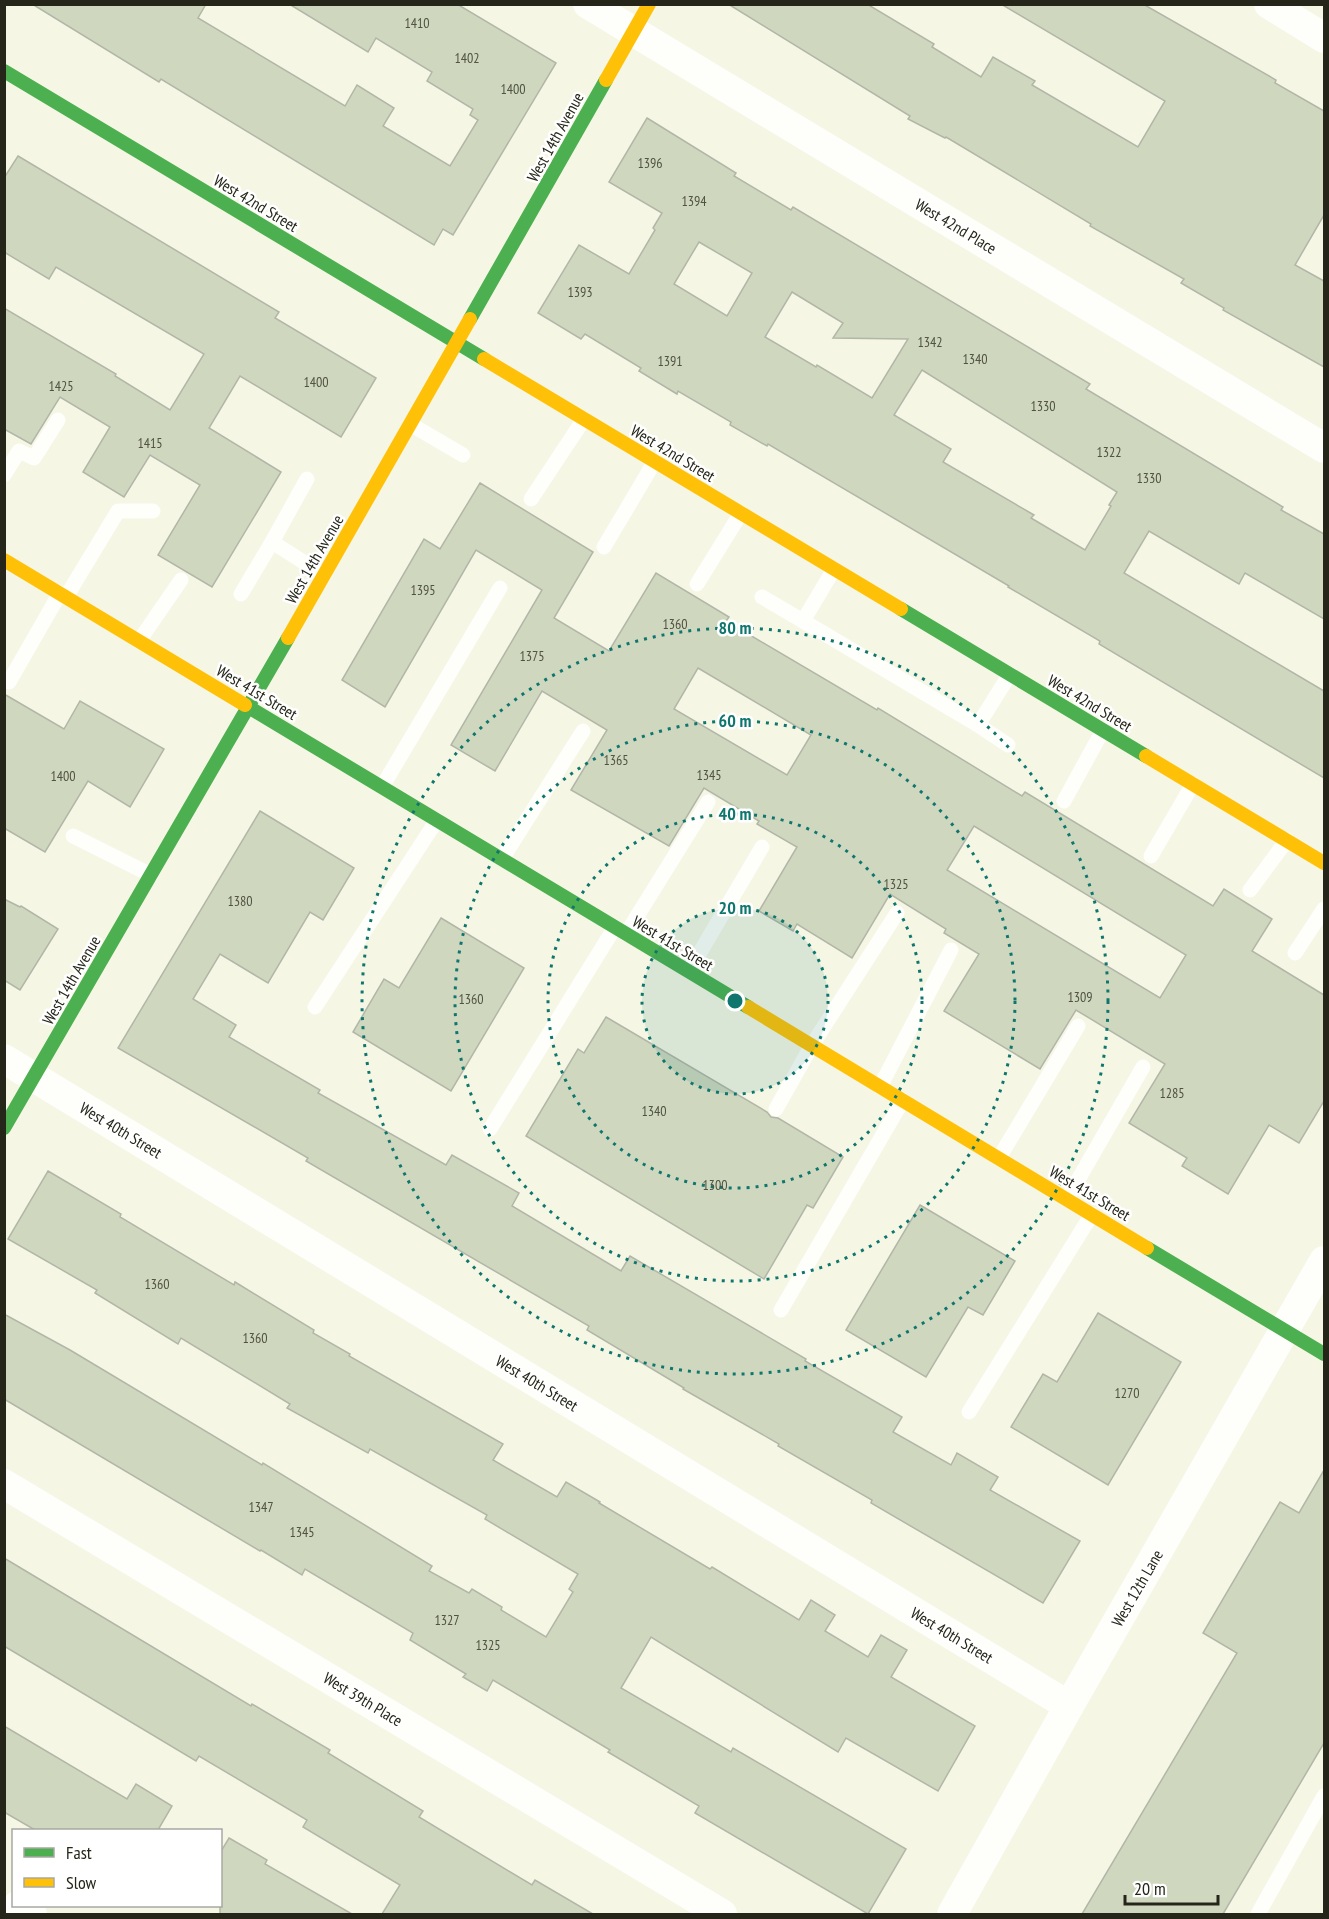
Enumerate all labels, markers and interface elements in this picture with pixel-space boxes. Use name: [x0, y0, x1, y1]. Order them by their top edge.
house number: 1410: [404, 14, 430, 32]
house number: 1402: [454, 49, 480, 67]
house number: 1400: [500, 80, 526, 98]
street label: West 14th Avenue: [522, 89, 588, 185]
house number: 1396: [637, 154, 663, 172]
street label: West 42nd Street: [210, 170, 302, 236]
house number: 1394: [681, 192, 707, 210]
street label: West 42nd Place: [912, 194, 1000, 258]
house number: 1393: [567, 283, 593, 301]
house number: 1342: [917, 333, 943, 351]
house number: 1340: [962, 350, 988, 368]
house number: 1391: [657, 352, 683, 370]
house number: 1400: [303, 373, 329, 391]
house number: 1425: [48, 377, 74, 395]
house number: 1330: [1030, 397, 1056, 415]
street label: West 42nd Street: [627, 420, 719, 486]
house number: 1415: [137, 434, 163, 452]
house number: 1322: [1096, 443, 1122, 461]
house number: 1330: [1136, 469, 1162, 487]
street label: West 14th Avenue: [281, 511, 347, 607]
house number: 1395: [410, 581, 436, 599]
house number: 1360: [662, 615, 688, 633]
text: 80 m: [719, 616, 751, 639]
house number: 1375: [519, 647, 545, 665]
street label: West 41st Street: [213, 660, 302, 724]
street label: West 42nd Street: [1044, 670, 1136, 736]
text: 60 m: [719, 709, 751, 732]
house number: 1365: [603, 751, 629, 769]
house number: 1345: [696, 766, 722, 784]
house number: 1400: [50, 767, 76, 785]
text: 40 m: [719, 802, 751, 825]
house number: 1325: [883, 875, 909, 893]
house number: 1380: [227, 892, 253, 910]
text: 20 m: [719, 896, 751, 919]
street label: West 41st Street: [629, 911, 718, 975]
street label: West 14th Avenue: [38, 932, 104, 1028]
house number: 1309: [1067, 988, 1093, 1006]
house number: 1360: [458, 990, 484, 1008]
centre of rings: [725, 991, 745, 1011]
house number: 1285: [1159, 1084, 1185, 1102]
street label: West 40th Street: [76, 1098, 166, 1163]
house number: 1340: [641, 1102, 667, 1120]
street label: West 41st Street: [1046, 1161, 1135, 1225]
house number: 1300: [702, 1176, 728, 1194]
house number: 1360: [144, 1275, 170, 1293]
house number: 1360: [242, 1329, 268, 1347]
street label: West 40th Street: [492, 1351, 582, 1416]
house number: 1270: [1114, 1384, 1140, 1402]
house number: 1347: [248, 1498, 274, 1516]
house number: 1345: [289, 1523, 315, 1541]
street label: West 12th Lane: [1107, 1546, 1167, 1630]
street label: West 40th Street: [907, 1603, 997, 1668]
house number: 1327: [434, 1611, 460, 1629]
house number: 1325: [475, 1636, 501, 1654]
street label: West 39th Place: [320, 1668, 406, 1730]
legend: [12, 1829, 222, 1907]
text: Fast: [66, 1841, 92, 1864]
scale bar: [1125, 1868, 1218, 1906]
text: Slow: [66, 1871, 97, 1894]
text: 20 m: [1134, 1877, 1166, 1900]

